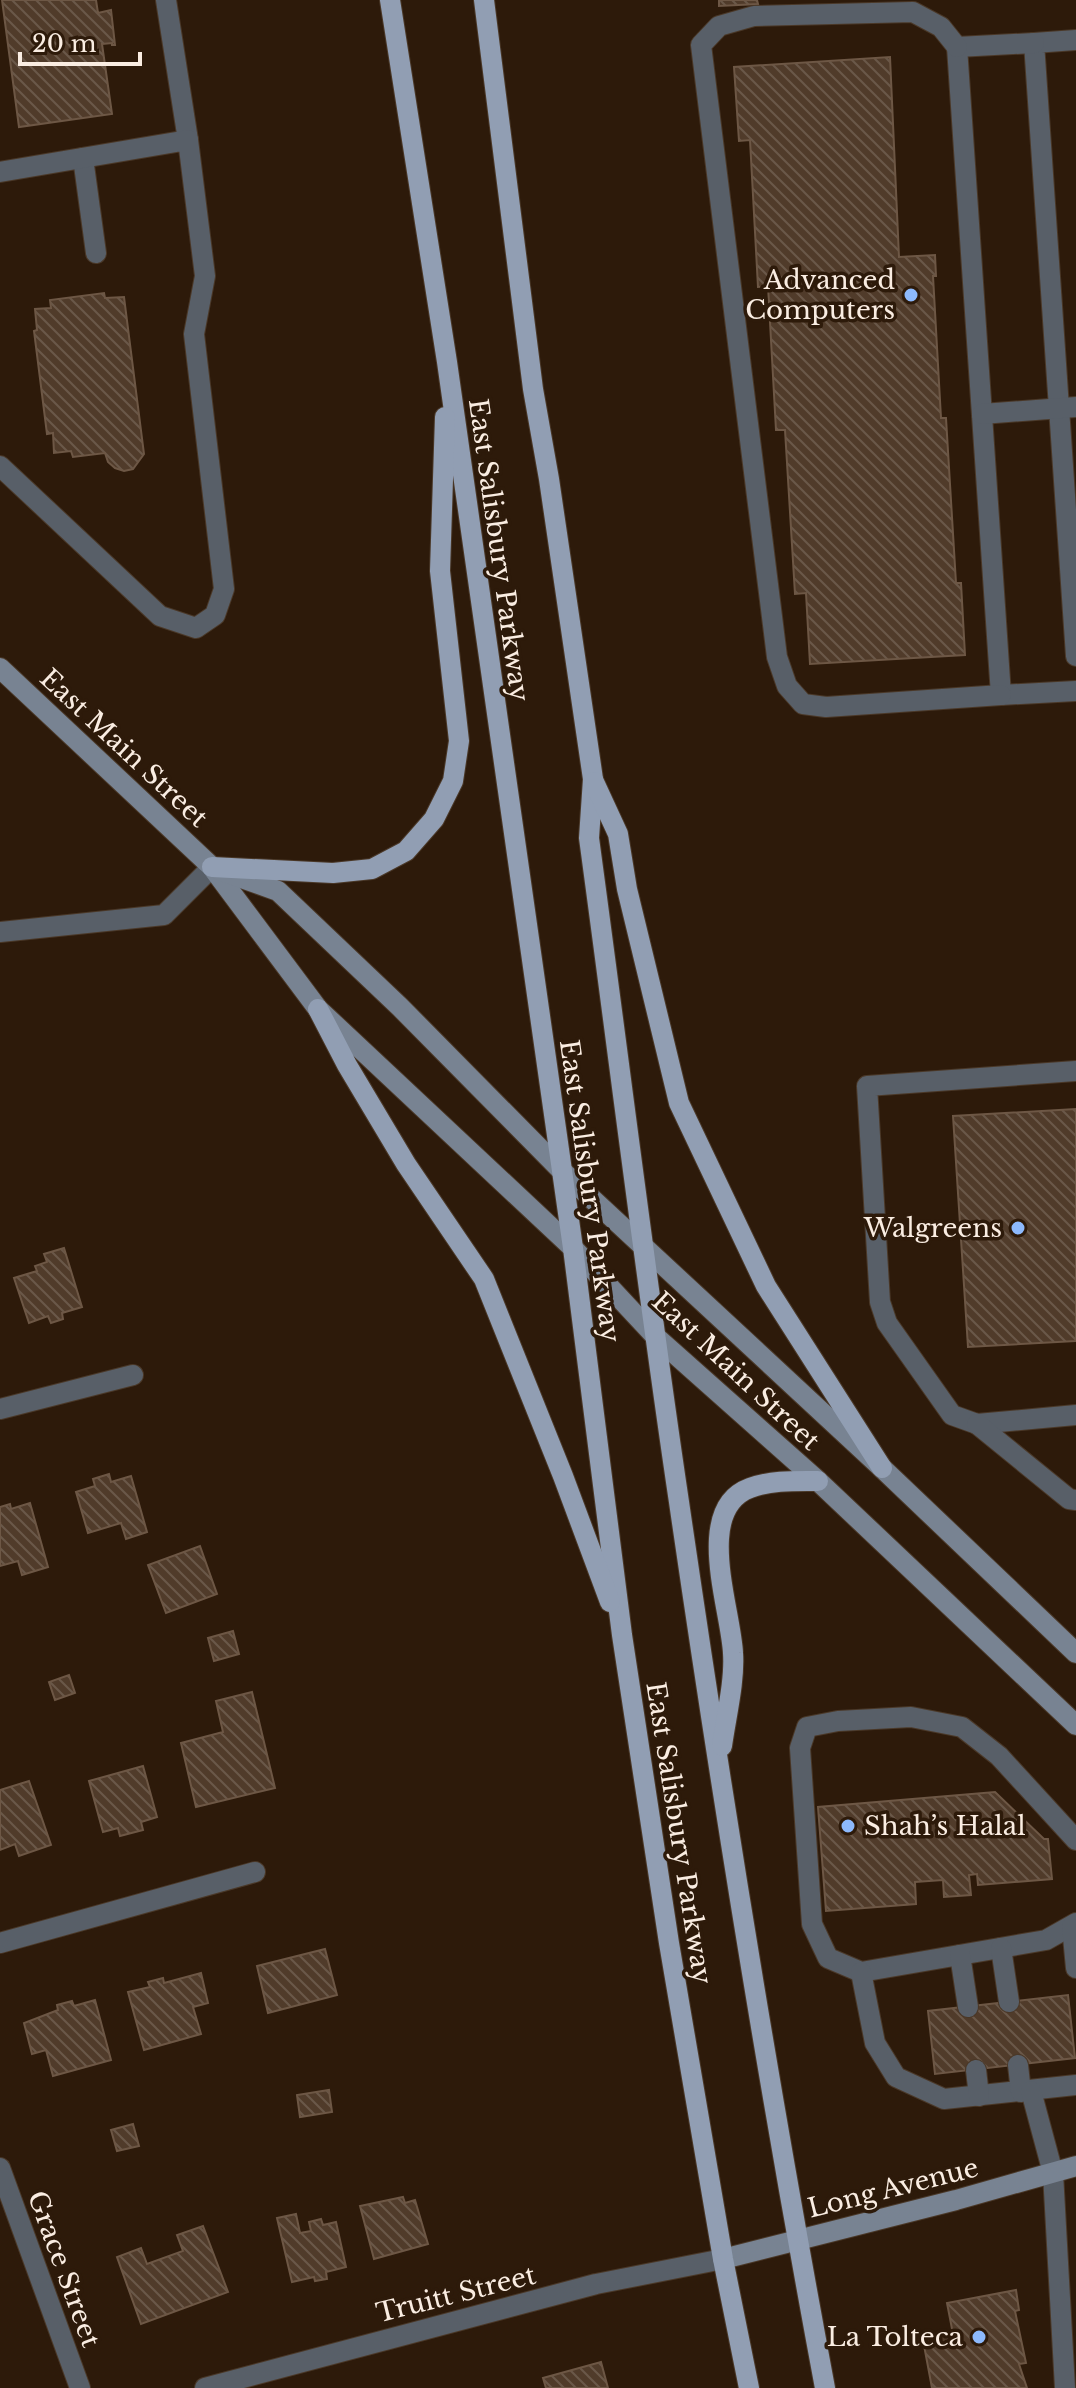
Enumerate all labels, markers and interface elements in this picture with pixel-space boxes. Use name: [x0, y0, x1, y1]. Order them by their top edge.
scale bar: [20, 16, 140, 66]
text: 20 m: [32, 29, 97, 58]
place label: Advanced Computers: [745, 264, 895, 326]
marker: Advanced Computers: [902, 286, 920, 304]
street label: East Salisbury Parkway: [462, 396, 536, 704]
street label: East Main Street: [34, 662, 215, 834]
street label: East Salisbury Parkway: [553, 1037, 627, 1345]
place label: Walgreens: [863, 1212, 1002, 1244]
marker: Walgreens: [1009, 1219, 1027, 1237]
street label: East Main Street: [646, 1285, 827, 1457]
street label: East Salisbury Parkway: [639, 1680, 719, 1987]
place label: Shah’s Halal: [864, 1810, 1026, 1842]
marker: Shah’s Halal: [839, 1817, 857, 1835]
street label: Long Avenue: [804, 2151, 982, 2225]
street label: Grace Street: [21, 2187, 107, 2352]
street label: Truitt Street: [373, 2259, 539, 2329]
place label: La Tolteca: [827, 2321, 964, 2353]
marker: La Tolteca: [970, 2328, 988, 2346]

